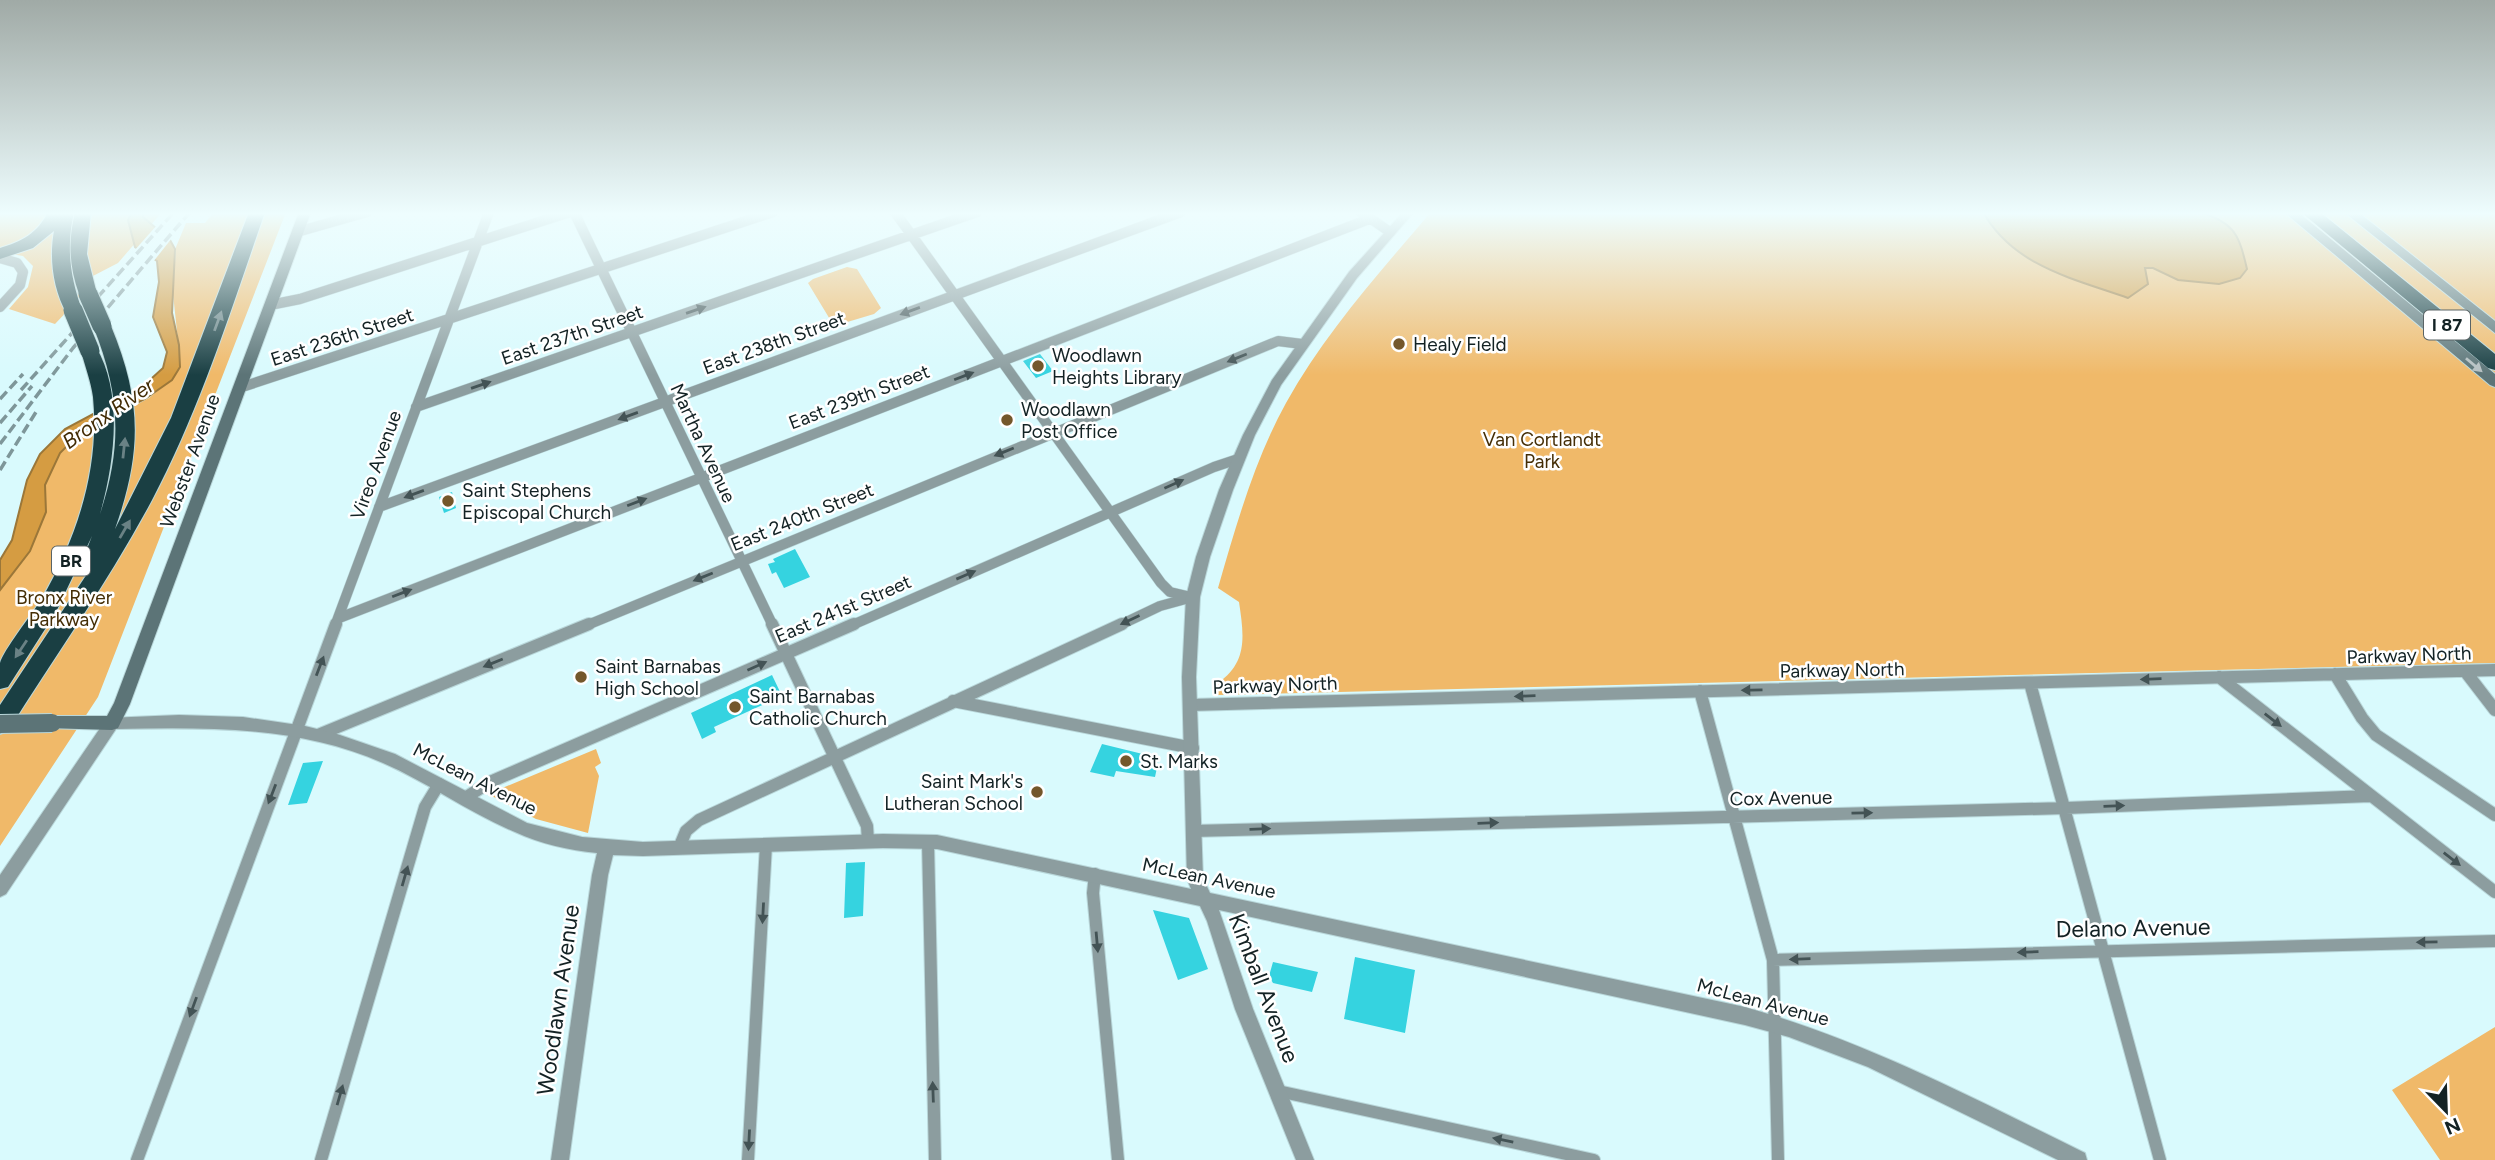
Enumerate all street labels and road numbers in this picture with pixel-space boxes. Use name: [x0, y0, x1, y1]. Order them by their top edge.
street label: East 237th Street: [498, 300, 646, 370]
street label: East 236th Street: [268, 303, 416, 371]
street label: East 238th Street: [700, 307, 848, 379]
road number: I 87: [2424, 310, 2470, 340]
street label: East 239th Street: [785, 360, 933, 434]
street label: Martha Avenue: [665, 380, 741, 506]
street label: Webster Avenue: [155, 391, 225, 531]
street label: Vireo Avenue: [346, 407, 406, 523]
street label: East 240th Street: [727, 478, 877, 556]
road number: BR: [52, 546, 90, 576]
street label: East 241st Street: [771, 570, 915, 648]
street label: Parkway North: [2346, 641, 2472, 669]
street label: Parkway North: [1779, 657, 1905, 683]
street label: Parkway North: [1212, 671, 1338, 699]
street label: McLean Avenue: [409, 738, 541, 820]
street label: Cox Avenue: [1730, 786, 1832, 810]
street label: McLean Avenue: [1140, 853, 1278, 903]
street label: Woodlawn Avenue: [531, 903, 585, 1097]
street label: Kimball Avenue: [1223, 909, 1305, 1067]
street label: Delano Avenue: [2055, 913, 2211, 943]
street label: McLean Avenue: [1694, 973, 1832, 1031]

